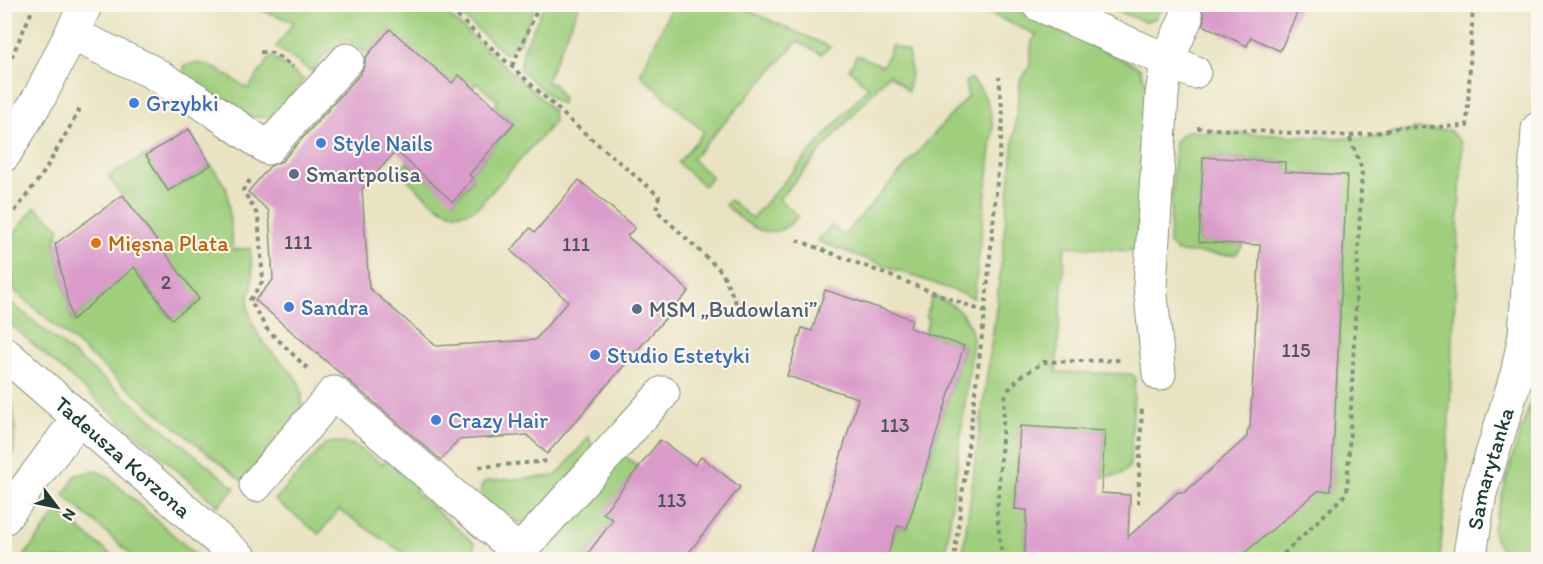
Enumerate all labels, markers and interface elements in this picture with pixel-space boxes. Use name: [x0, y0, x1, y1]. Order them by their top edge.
place label: Grzybki: [146, 90, 219, 117]
marker: Grzybki: [127, 96, 141, 110]
place label: Style Nails: [333, 130, 433, 157]
marker: Style Nails: [314, 136, 328, 150]
place label: Smartpolisa: [306, 161, 421, 188]
marker: Smartpolisa: [287, 167, 301, 181]
place label: Mięsna Plata: [108, 230, 229, 257]
house number: 111: [284, 230, 312, 254]
house number: 111: [562, 232, 590, 256]
marker: Mięsna Plata: [89, 236, 103, 250]
house number: 2: [161, 270, 172, 294]
place label: Sandra: [301, 294, 369, 321]
place label: MSM „Budowlani”: [649, 296, 817, 323]
marker: Sandra: [282, 300, 296, 314]
marker: MSM „Budowlani”: [630, 302, 644, 316]
house number: 115: [1281, 338, 1311, 362]
place label: Studio Estetyki: [607, 342, 750, 369]
marker: Studio Estetyki: [588, 348, 602, 362]
street label: Tadeusza Korzona: [49, 390, 197, 524]
street label: Samarytanka: [1461, 403, 1520, 532]
place label: Crazy Hair: [448, 407, 548, 434]
marker: Crazy Hair: [429, 413, 443, 427]
house number: 113: [880, 413, 910, 437]
north arrow: [27, 477, 87, 537]
house number: 113: [657, 488, 687, 512]
text: N: [58, 505, 80, 524]

